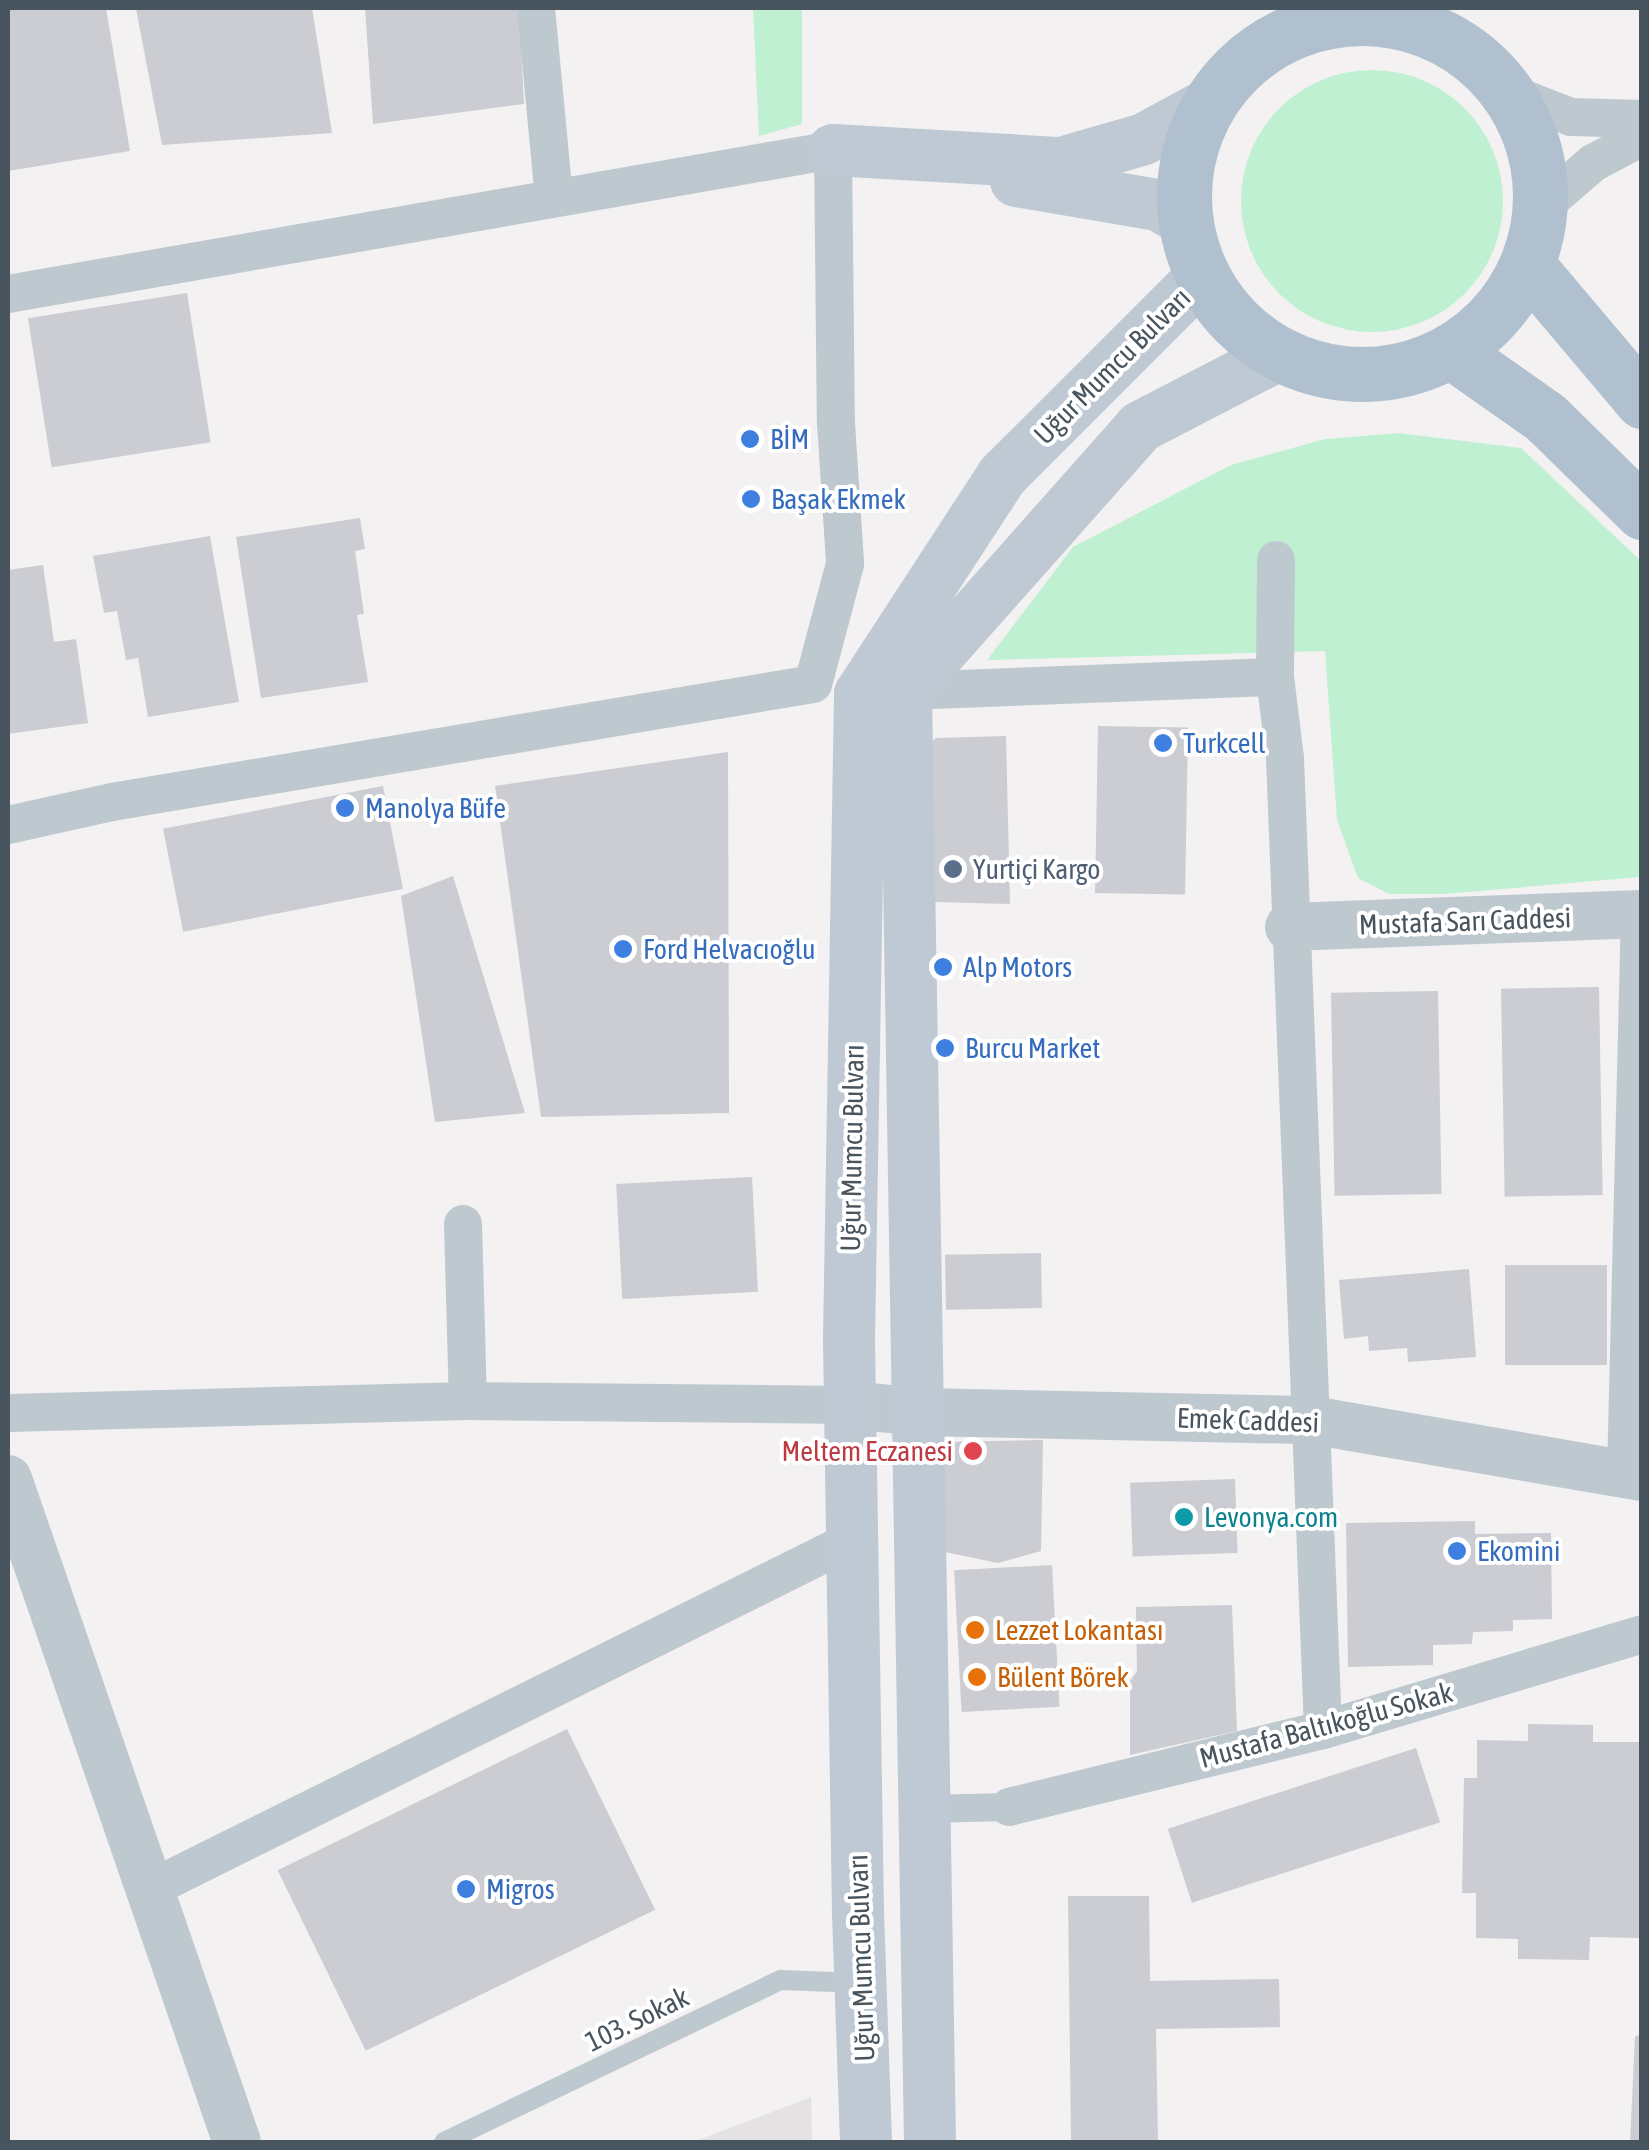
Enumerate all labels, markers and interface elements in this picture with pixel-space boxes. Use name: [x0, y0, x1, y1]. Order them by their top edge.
street label: Uğur Mumcu Bulvarı: [1027, 281, 1197, 451]
place label: BİM: [770, 422, 809, 456]
marker: BİM: [739, 428, 761, 450]
place label: Başak Ekmek: [771, 482, 906, 516]
marker: Başak Ekmek: [740, 488, 762, 510]
place label: Turkcell: [1183, 726, 1265, 760]
marker: Turkcell: [1152, 732, 1174, 754]
place label: Manolya Büfe: [365, 791, 506, 825]
marker: Manolya Büfe: [334, 797, 356, 819]
place label: Yurtiçi Kargo: [973, 852, 1100, 886]
marker: Yurtiçi Kargo: [942, 858, 964, 880]
street label: Mustafa Sarı Caddesi: [1358, 901, 1572, 941]
place label: Ford Helvacıoğlu: [643, 932, 816, 966]
marker: Ford Helvacıoğlu: [612, 938, 634, 960]
place label: Alp Motors: [963, 950, 1072, 984]
marker: Alp Motors: [932, 956, 954, 978]
place label: Burcu Market: [965, 1031, 1100, 1065]
marker: Burcu Market: [934, 1037, 956, 1059]
street label: Uğur Mumcu Bulvarı: [833, 1044, 871, 1252]
street label: Emek Caddesi: [1176, 1401, 1320, 1439]
place label: Meltem Eczanesi: [782, 1434, 953, 1468]
marker: Meltem Eczanesi: [962, 1440, 984, 1462]
place label: Levonya.com: [1204, 1500, 1338, 1534]
marker: Levonya.com: [1173, 1506, 1195, 1528]
place label: Ekomini: [1477, 1534, 1560, 1568]
marker: Ekomini: [1446, 1540, 1468, 1562]
place label: Lezzet Lokantası: [995, 1613, 1163, 1647]
marker: Lezzet Lokantası: [964, 1619, 986, 1641]
place label: Bülent Börek: [997, 1660, 1129, 1694]
marker: Bülent Börek: [966, 1666, 988, 1688]
street label: Mustafa Baltıkoğlu Sokak: [1196, 1675, 1456, 1775]
street label: Uğur Mumcu Bulvarı: [841, 1854, 881, 2062]
place label: Migros: [486, 1872, 555, 1906]
marker: Migros: [455, 1878, 477, 1900]
street label: 103. Sokak: [580, 1980, 694, 2058]

